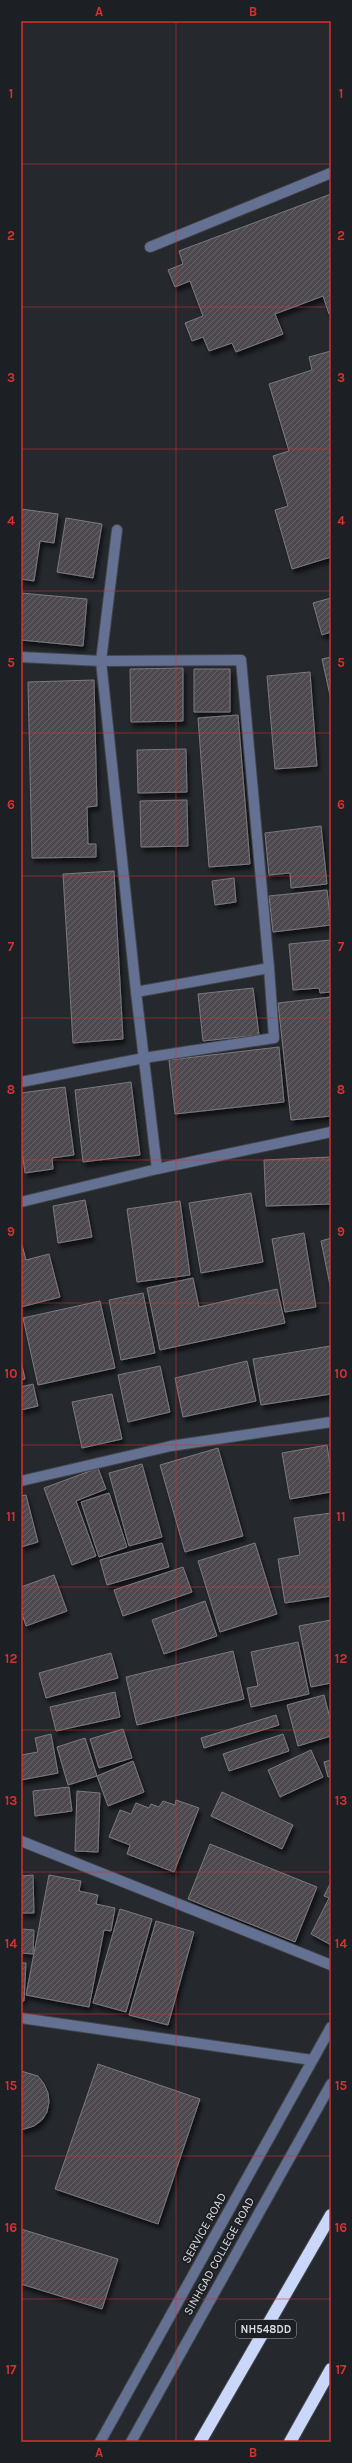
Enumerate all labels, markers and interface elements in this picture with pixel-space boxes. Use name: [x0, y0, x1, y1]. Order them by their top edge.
text: A: [95, 4, 103, 19]
text: B: [249, 4, 257, 19]
text: 1: [9, 86, 13, 101]
text: 1: [339, 86, 343, 101]
text: 2: [7, 228, 15, 243]
text: 2: [337, 228, 345, 243]
text: 3: [7, 370, 15, 385]
text: 3: [337, 370, 345, 385]
text: 4: [7, 513, 15, 528]
text: 4: [337, 513, 345, 528]
text: 5: [7, 655, 15, 670]
text: 5: [337, 655, 345, 670]
text: 6: [7, 797, 15, 812]
text: 6: [337, 797, 345, 812]
text: 7: [8, 939, 15, 954]
text: 7: [338, 939, 345, 954]
text: 8: [7, 1082, 15, 1097]
text: 8: [337, 1082, 345, 1097]
text: 9: [7, 1224, 15, 1239]
text: 9: [337, 1224, 345, 1239]
text: 10: [5, 1366, 17, 1381]
text: 10: [335, 1366, 347, 1381]
text: 11: [6, 1509, 16, 1524]
text: 11: [336, 1509, 346, 1524]
text: 12: [5, 1651, 17, 1666]
text: 12: [335, 1651, 347, 1666]
text: 13: [5, 1793, 17, 1808]
text: 13: [335, 1793, 347, 1808]
text: 14: [5, 1936, 17, 1951]
text: 14: [335, 1936, 347, 1951]
text: 15: [5, 2078, 18, 2093]
text: 15: [335, 2078, 348, 2093]
street label: SERVICE ROAD: [179, 2190, 229, 2266]
street label: SINHGAD COLLEGE ROAD: [181, 2195, 257, 2317]
text: 16: [5, 2220, 17, 2235]
text: 16: [335, 2220, 347, 2235]
road number: NH548DD: [236, 2320, 296, 2338]
text: 17: [5, 2362, 17, 2377]
text: 17: [335, 2362, 347, 2377]
text: A: [95, 2445, 103, 2460]
text: B: [249, 2445, 257, 2460]

